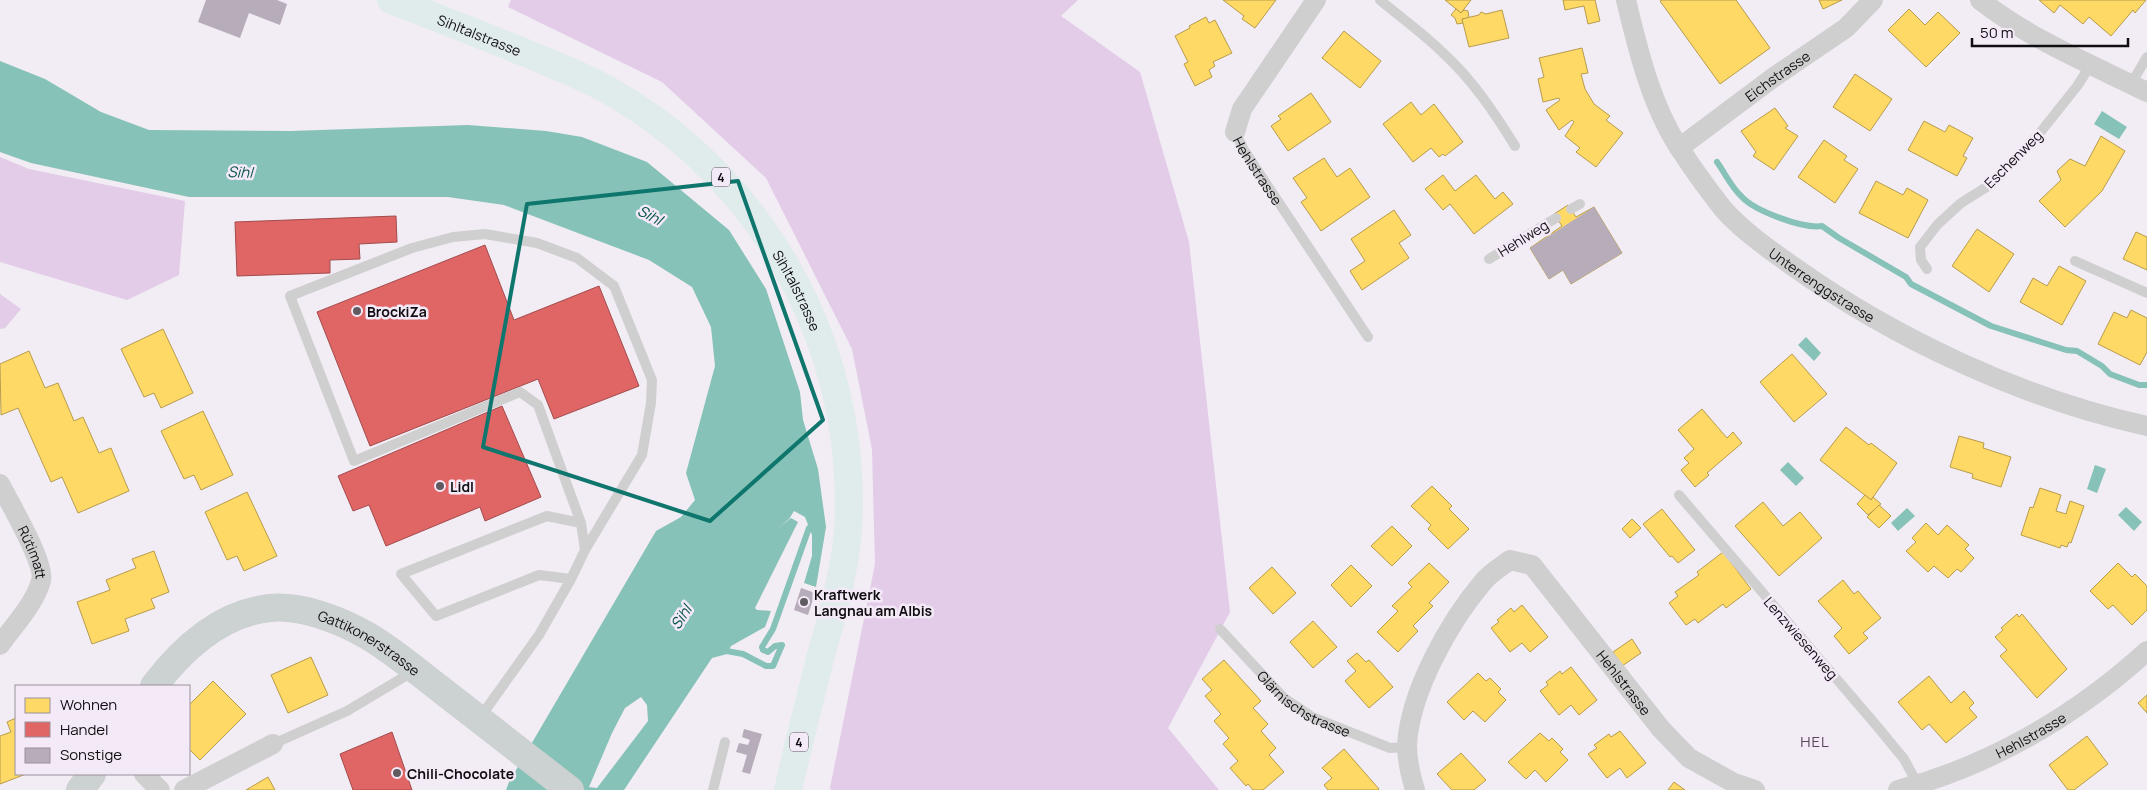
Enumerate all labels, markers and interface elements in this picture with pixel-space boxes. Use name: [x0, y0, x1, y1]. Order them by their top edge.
street label: Sihltalstrasse: [435, 9, 524, 60]
scale bar: [1972, 15, 2128, 47]
text: 50 m: [1980, 22, 2014, 43]
street label: Eichstrasse: [1741, 46, 1813, 105]
street label: Eschenweg: [1980, 126, 2046, 192]
street label: Hehlstrasse: [1229, 133, 1287, 208]
water label: Sihl: [227, 161, 255, 183]
road number: 4: [712, 168, 730, 186]
water label: Sihl: [634, 200, 668, 231]
street label: Hehlweg: [1494, 215, 1552, 261]
street label: Unterrenggstrasse: [1765, 243, 1878, 326]
street label: Sihltalstrasse: [769, 246, 825, 334]
place label: BrockiZa: [367, 302, 427, 321]
marker: BrockiZa: [351, 305, 363, 317]
place label: Lidl: [450, 477, 474, 496]
marker: Lidl: [434, 480, 446, 492]
street label: Rütimatt: [14, 522, 51, 580]
place label: Kraftwerk Langnau am Albis: [814, 585, 933, 620]
street label: Lenzwiesenweg: [1760, 593, 1842, 683]
marker: Kraftwerk Langnau am Albis: [798, 596, 810, 608]
water label: Sihl: [665, 599, 698, 633]
street label: Gattikonerstrasse: [316, 605, 424, 679]
street label: Hehlstrasse: [1593, 646, 1656, 719]
street label: Glärnischstrasse: [1253, 666, 1353, 741]
legend: [15, 685, 190, 775]
text: Wohnen: [60, 694, 117, 715]
street label: Hehlstrasse: [1992, 707, 2069, 762]
text: Handel: [60, 719, 109, 740]
district label: HEL: [1800, 731, 1830, 752]
road number: 4: [790, 732, 808, 752]
text: Sonstige: [60, 744, 122, 765]
place label: Chili-Chocolate: [407, 764, 514, 783]
marker: Chili-Chocolate: [391, 767, 403, 779]

